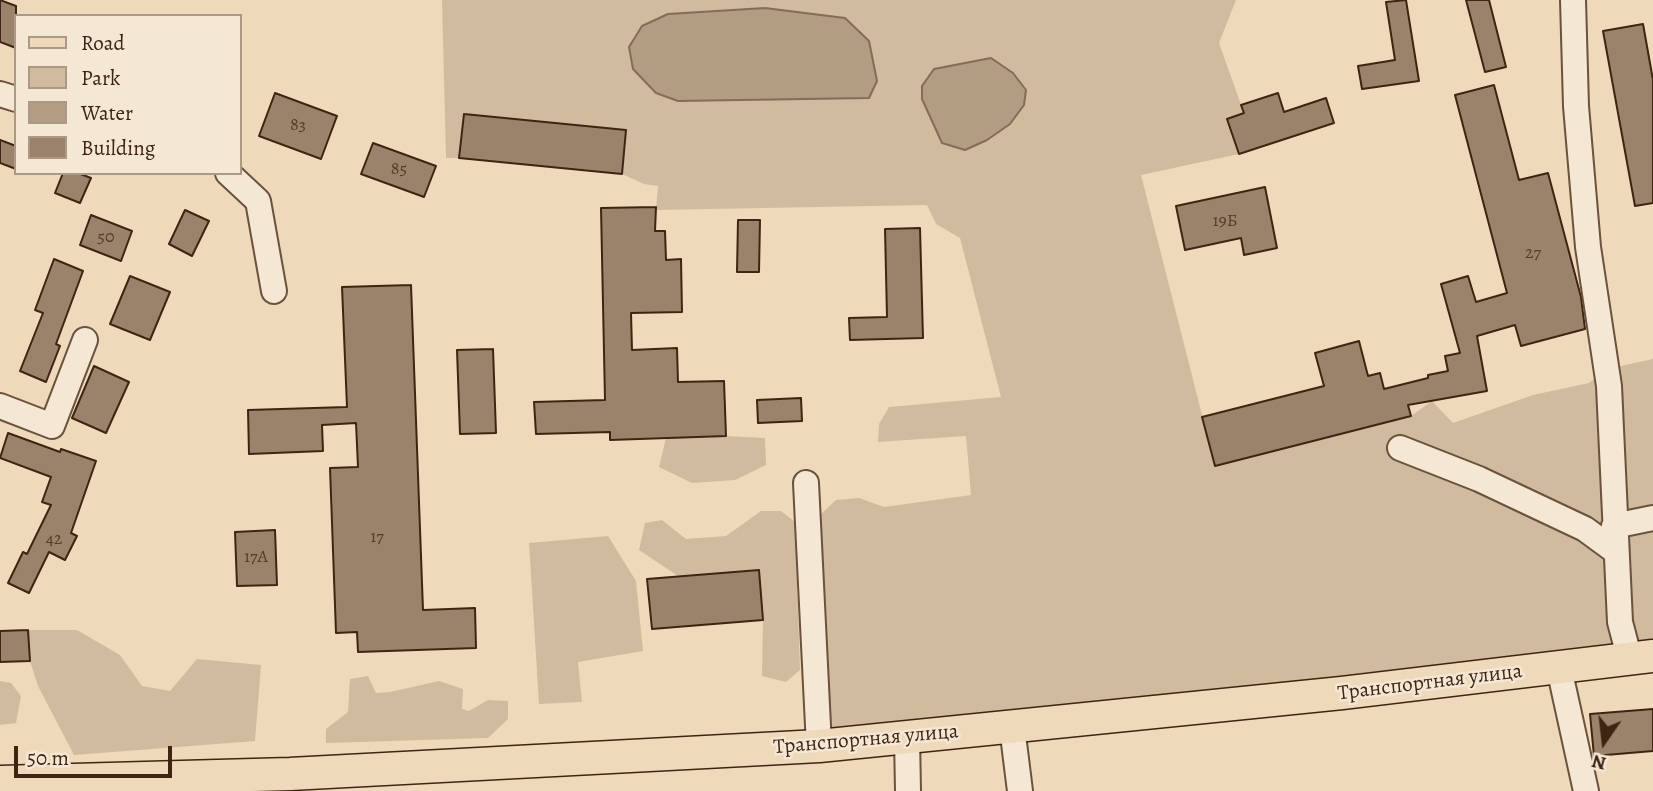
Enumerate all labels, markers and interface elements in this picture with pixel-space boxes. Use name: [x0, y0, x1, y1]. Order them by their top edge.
legend: [14, 14, 242, 175]
text: Road: [81, 29, 125, 57]
text: Park: [81, 64, 120, 92]
text: Water: [81, 99, 133, 127]
house number: 83: [290, 115, 306, 137]
text: Building: [81, 134, 155, 162]
house number: 85: [391, 159, 407, 181]
house number: 19Б: [1212, 211, 1238, 233]
house number: 50: [97, 227, 115, 249]
house number: 27: [1525, 243, 1541, 265]
house number: 17: [370, 527, 384, 549]
house number: 42: [46, 529, 62, 551]
house number: 17А: [244, 547, 268, 569]
street label: Транспортная улица: [1336, 659, 1524, 707]
north arrow: [1569, 707, 1639, 777]
street label: Транспортная улица: [772, 719, 960, 761]
scale bar: [18, 732, 175, 776]
text: 50 m: [27, 744, 69, 772]
text: N: [1589, 748, 1609, 777]

